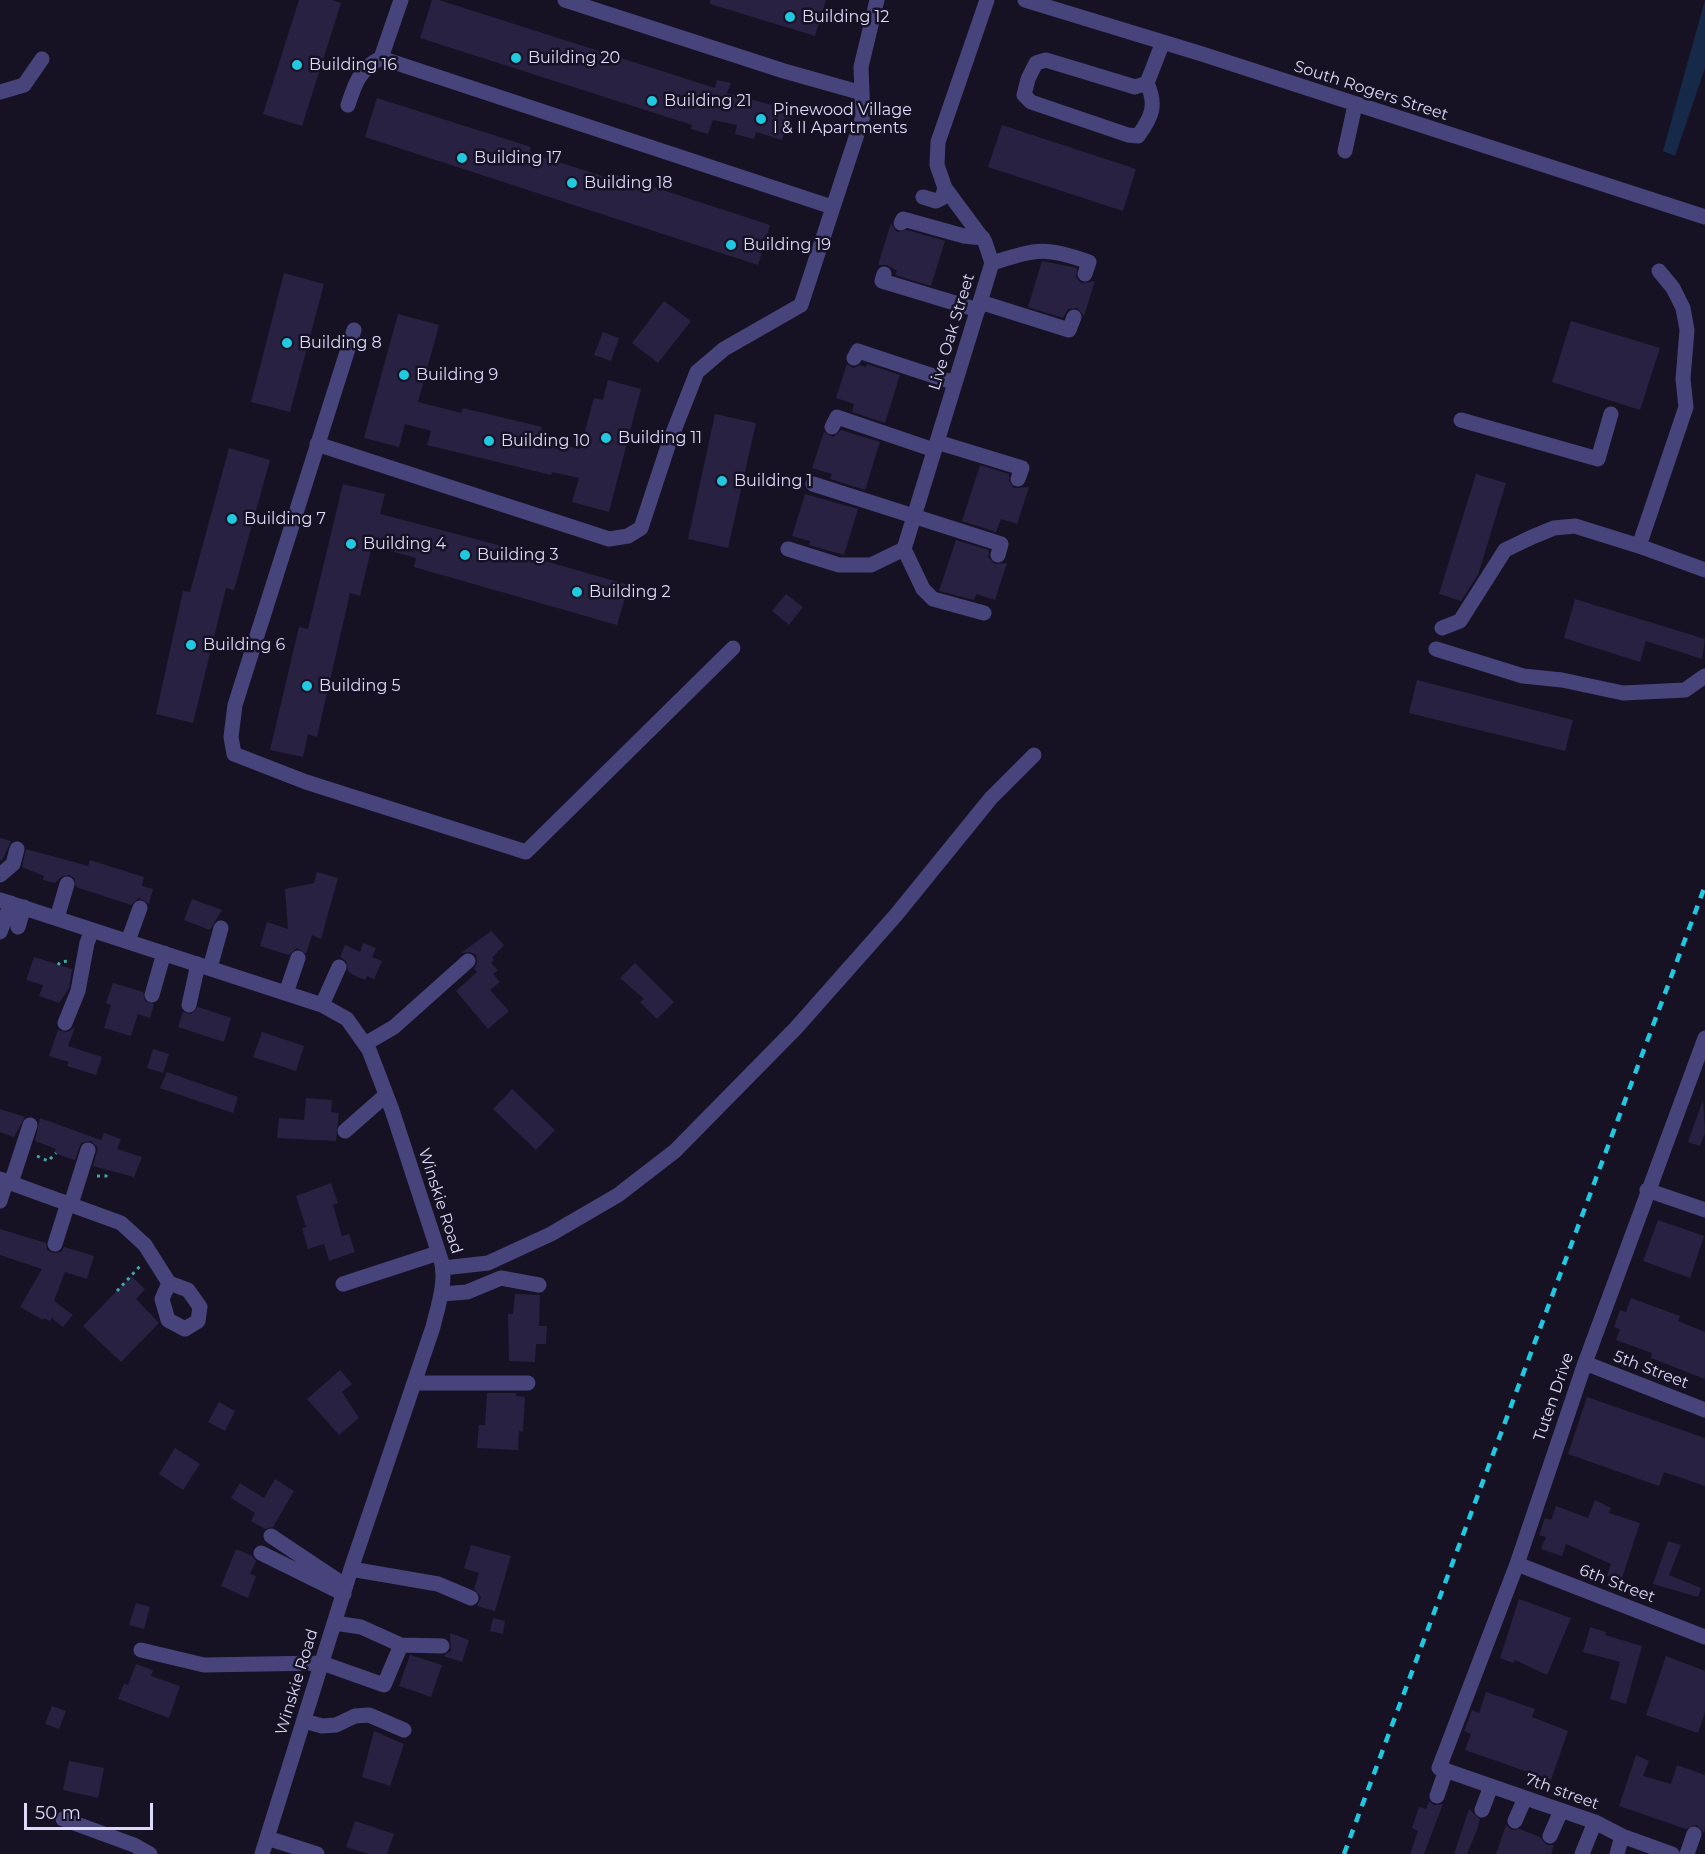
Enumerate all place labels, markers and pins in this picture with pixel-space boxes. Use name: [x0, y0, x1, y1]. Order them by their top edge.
place label: Building 12: [802, 7, 889, 27]
marker: Building 12: [783, 10, 797, 24]
place label: Building 20: [528, 48, 620, 68]
marker: Building 20: [509, 51, 523, 65]
place label: Building 16: [309, 55, 397, 75]
marker: Building 16: [290, 58, 304, 72]
place label: Building 21: [664, 91, 751, 111]
marker: Building 21: [645, 94, 659, 108]
place label: Pinewood Village I & II Apartments: [773, 100, 912, 138]
marker: Pinewood Village I & II Apartments: [754, 112, 768, 126]
place label: Building 17: [474, 148, 562, 168]
marker: Building 17: [455, 151, 469, 165]
place label: Building 18: [584, 173, 673, 193]
marker: Building 18: [565, 176, 579, 190]
place label: Building 19: [743, 235, 831, 255]
marker: Building 19: [724, 238, 738, 252]
place label: Building 8: [299, 333, 382, 353]
marker: Building 8: [280, 336, 294, 350]
place label: Building 9: [416, 365, 498, 385]
marker: Building 9: [397, 368, 411, 382]
place label: Building 11: [618, 428, 702, 448]
place label: Building 10: [501, 431, 590, 451]
marker: Building 11: [599, 431, 613, 445]
marker: Building 10: [482, 434, 496, 448]
place label: Building 1: [734, 471, 812, 491]
marker: Building 1: [715, 474, 729, 488]
place label: Building 7: [244, 509, 326, 529]
marker: Building 7: [225, 512, 239, 526]
place label: Building 4: [363, 534, 446, 554]
marker: Building 4: [344, 537, 358, 551]
place label: Building 3: [477, 545, 559, 565]
marker: Building 3: [458, 548, 472, 562]
place label: Building 2: [589, 582, 671, 602]
marker: Building 2: [570, 585, 584, 599]
place label: Building 6: [203, 635, 285, 655]
marker: Building 6: [184, 638, 198, 652]
place label: Building 5: [319, 676, 401, 696]
marker: Building 5: [300, 679, 314, 693]

